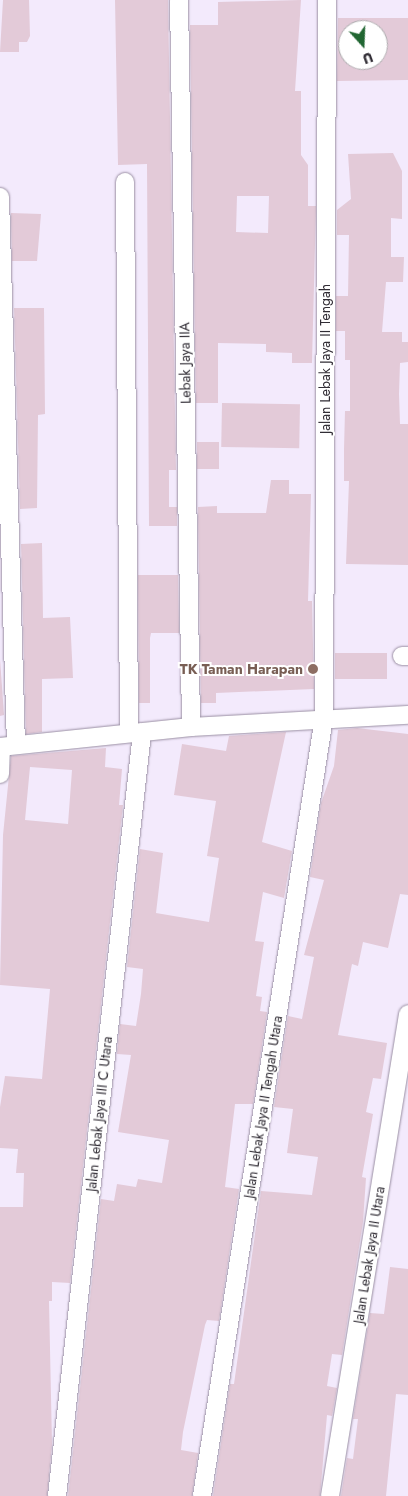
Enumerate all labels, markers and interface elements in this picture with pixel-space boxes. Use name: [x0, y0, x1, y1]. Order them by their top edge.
north arrow: [338, 20, 388, 70]
text: U: [360, 47, 376, 69]
street label: Jalan Lebak Jaya II Tengah: [317, 284, 333, 434]
street label: Lebak Jaya IIA: [176, 322, 194, 404]
place label: TK Taman Harapan: [180, 661, 303, 677]
marker: TK Taman Harapan: [307, 663, 319, 675]
street label: Jalan Lebak Jaya II Tengah Utara: [240, 1014, 286, 1200]
street label: Jalan Lebak Jaya III C Utara: [82, 1036, 116, 1192]
street label: Jalan Lebak Jaya II Utara: [350, 1185, 388, 1325]

